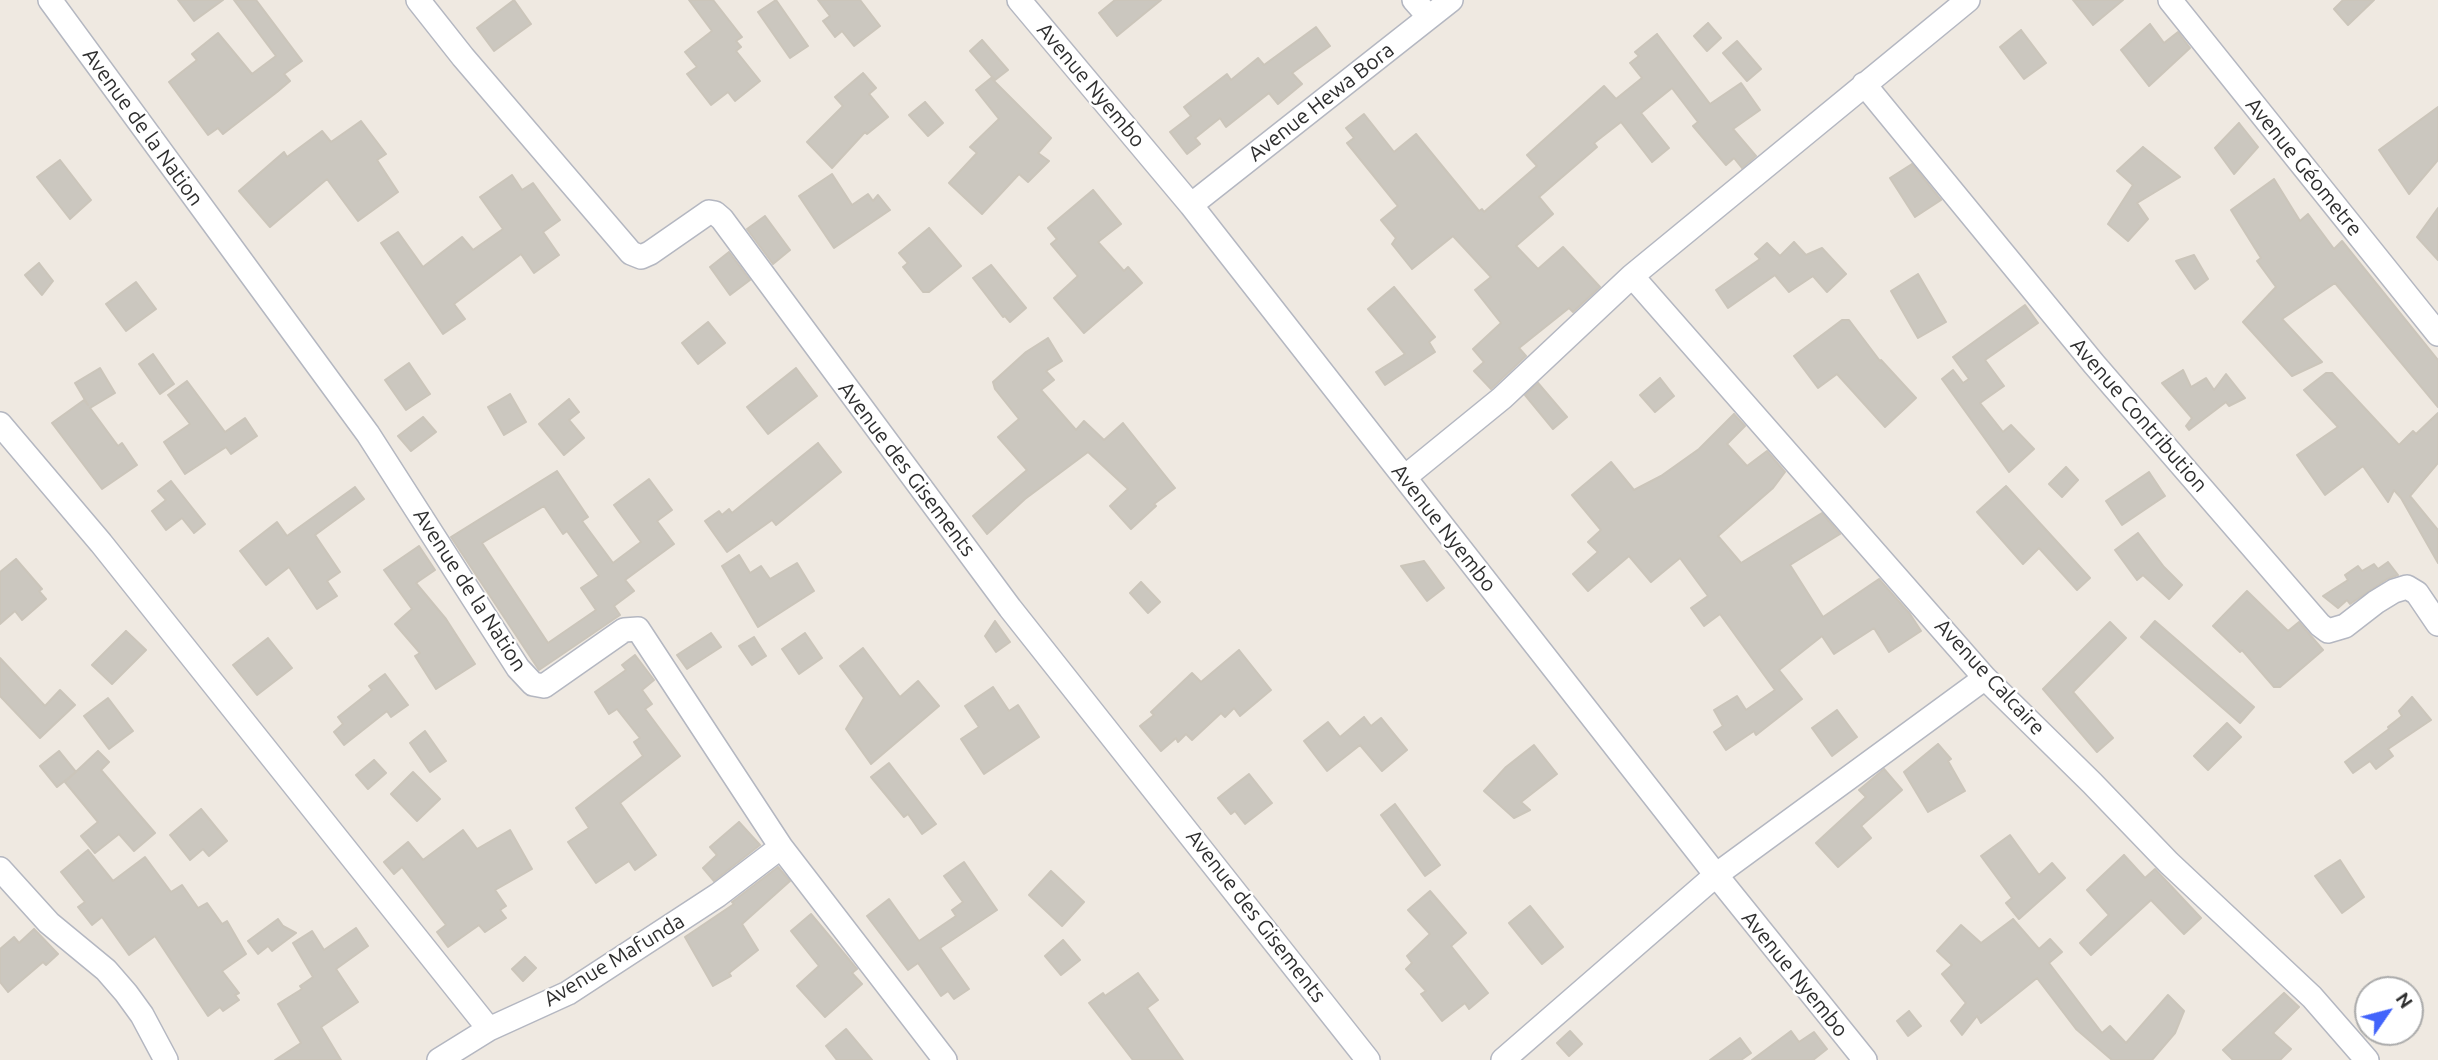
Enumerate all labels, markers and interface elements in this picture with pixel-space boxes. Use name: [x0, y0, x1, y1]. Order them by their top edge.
street label: Avenue Nyembo: [1032, 18, 1150, 152]
street label: Avenue Hewa Bora: [1243, 37, 1399, 167]
street label: Avenue de la Nation: [77, 43, 209, 211]
street label: Avenue Géometre: [2240, 93, 2368, 241]
street label: Avenue Contribution: [2065, 333, 2213, 497]
street label: Avenue des Gisements: [833, 377, 981, 561]
street label: Avenue Nyembo: [1386, 459, 1502, 597]
street label: Avenue de la Nation: [408, 504, 532, 676]
street label: Avenue Calcaire: [1930, 614, 2050, 740]
street label: Avenue des Gisements: [1181, 825, 1331, 1007]
street label: Avenue Nyembo: [1736, 906, 1854, 1042]
street label: Avenue Mafunda: [539, 908, 689, 1012]
north arrow: [2354, 976, 2424, 1046]
text: N: [2391, 988, 2418, 1012]

